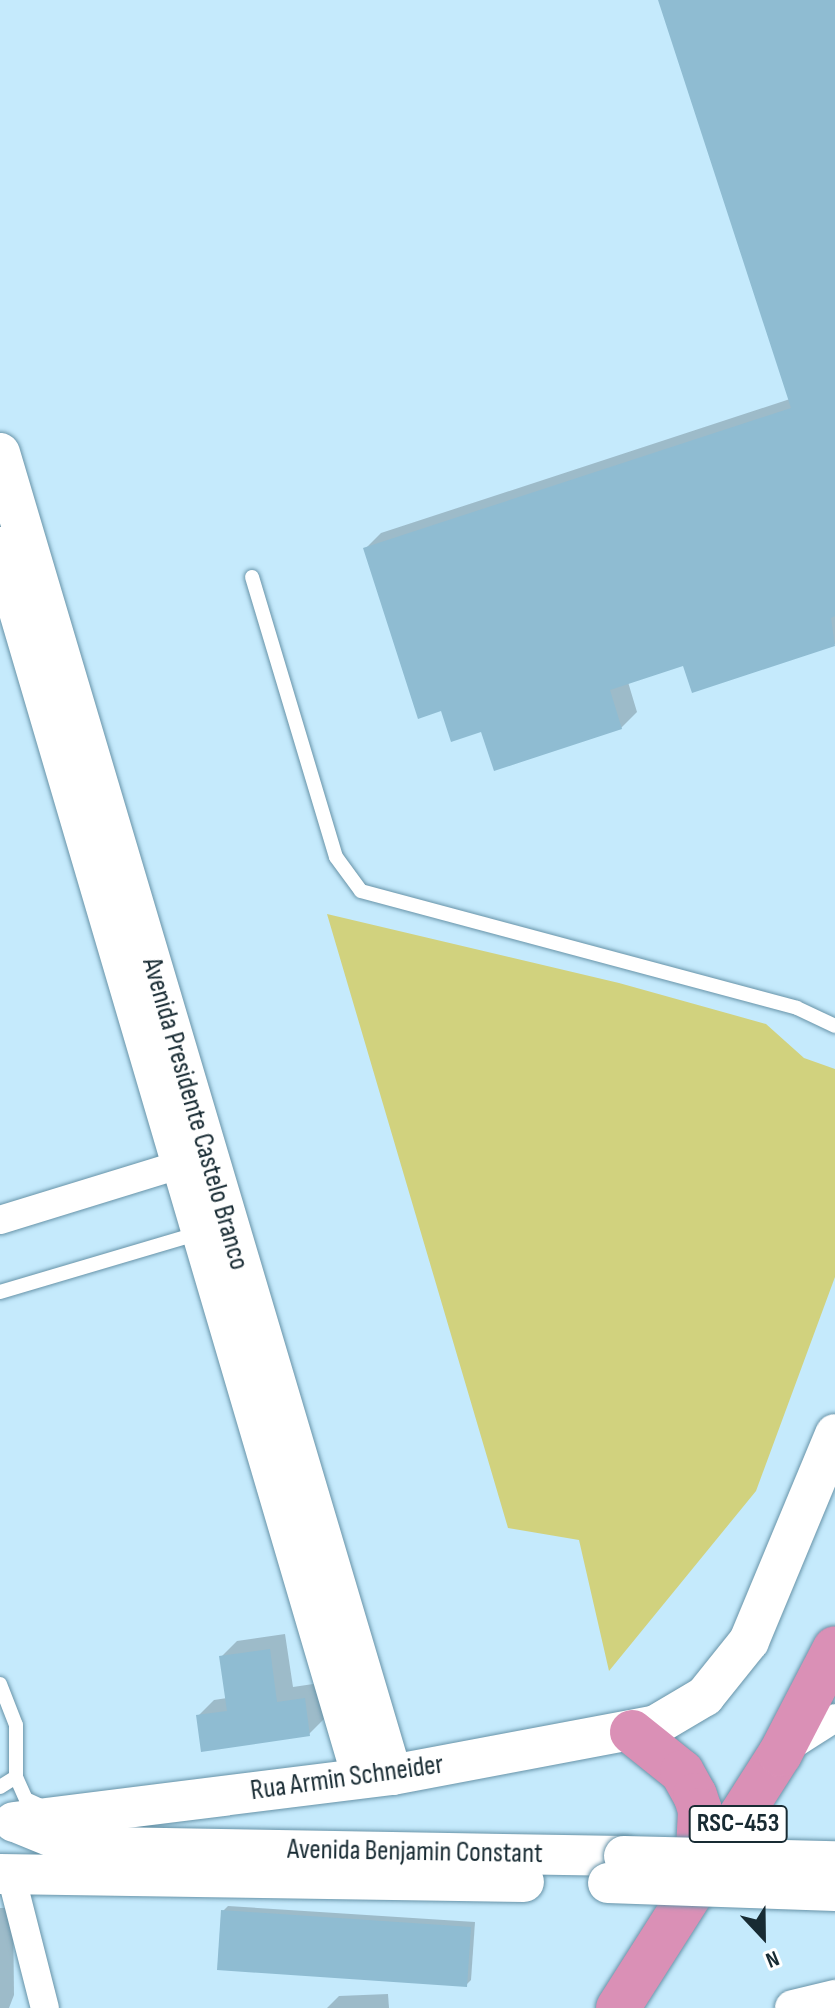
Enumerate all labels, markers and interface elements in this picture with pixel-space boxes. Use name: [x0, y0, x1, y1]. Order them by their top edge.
street label: Avenida Presidente Castelo Branco: [134, 954, 256, 1274]
street label: Rua Armin Schneider: [248, 1748, 446, 1808]
road number: RSC-453: [688, 1802, 788, 1846]
street label: Avenida Benjamin Constant: [287, 1833, 543, 1871]
north arrow: [723, 1896, 803, 1976]
text: N: [762, 1944, 783, 1973]

